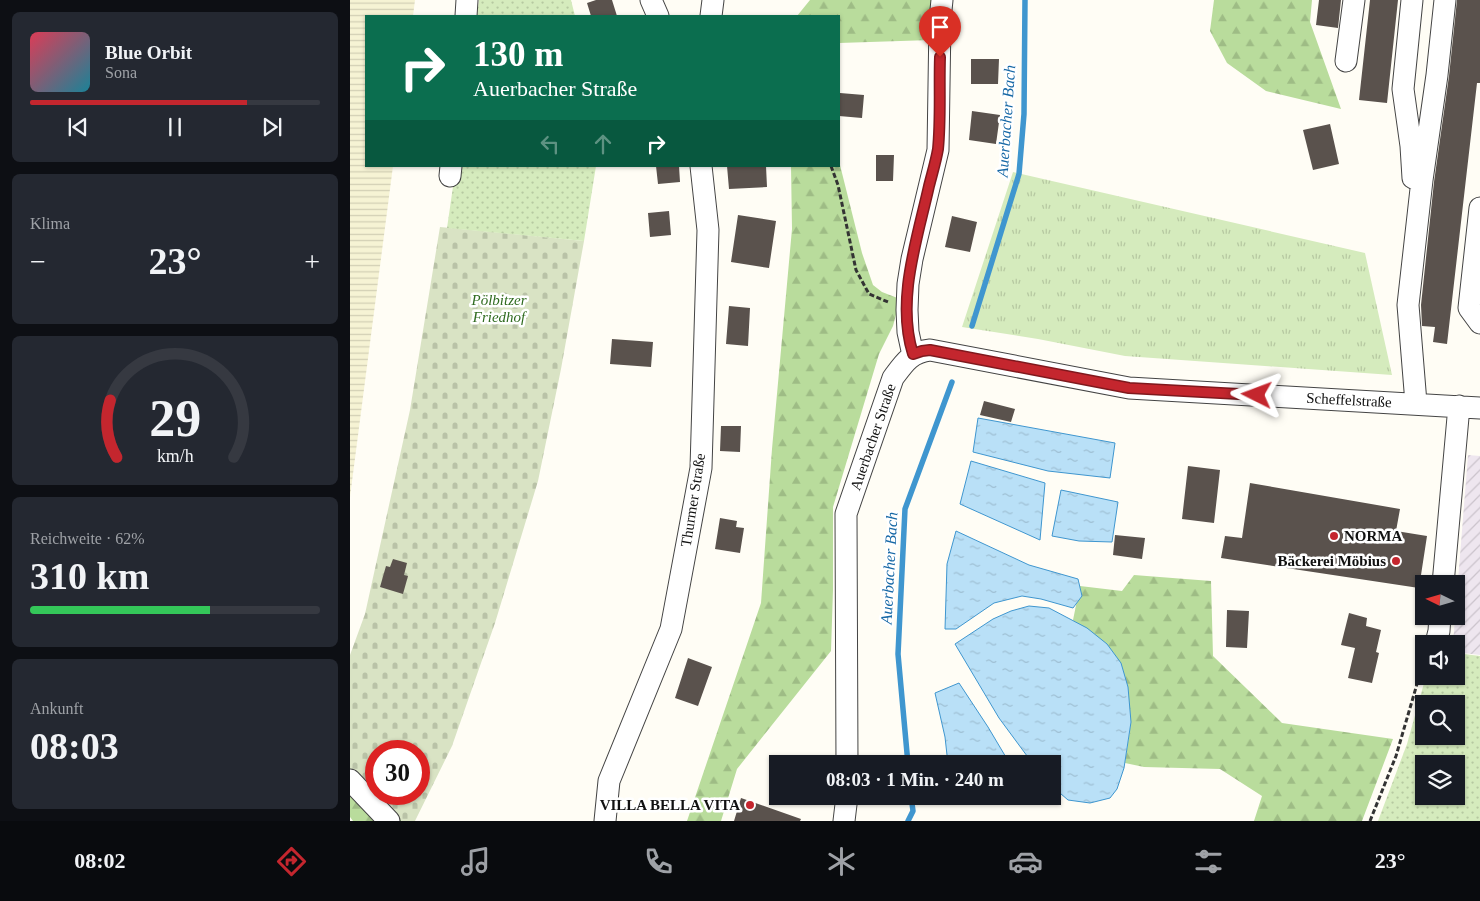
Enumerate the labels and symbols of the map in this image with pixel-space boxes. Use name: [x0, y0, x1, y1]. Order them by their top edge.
pin: [919, 6, 961, 57]
water label: Auerbacher Bach: [994, 64, 1018, 179]
park label: Pölbitzer Friedhof: [471, 292, 527, 325]
position arrow: [1230, 368, 1282, 420]
street label: Auerbacher Straße: [847, 381, 899, 493]
street label: Scheffelstraße: [1306, 390, 1392, 410]
street label: Thurmer Straße: [678, 452, 708, 548]
water label: Auerbacher Bach: [878, 511, 900, 626]
place label: NORMA: [1344, 528, 1402, 544]
marker: NORMA: [1328, 530, 1340, 542]
place label: Bäckerei Möbius: [1278, 553, 1386, 569]
marker: Bäckerei Möbius: [1390, 555, 1402, 567]
north arrow: [1415, 575, 1465, 625]
speed limit sign: 30: [365, 740, 430, 805]
place label: VILLA BELLA VITA: [600, 797, 740, 813]
marker: VILLA BELLA VITA: [744, 799, 756, 811]

